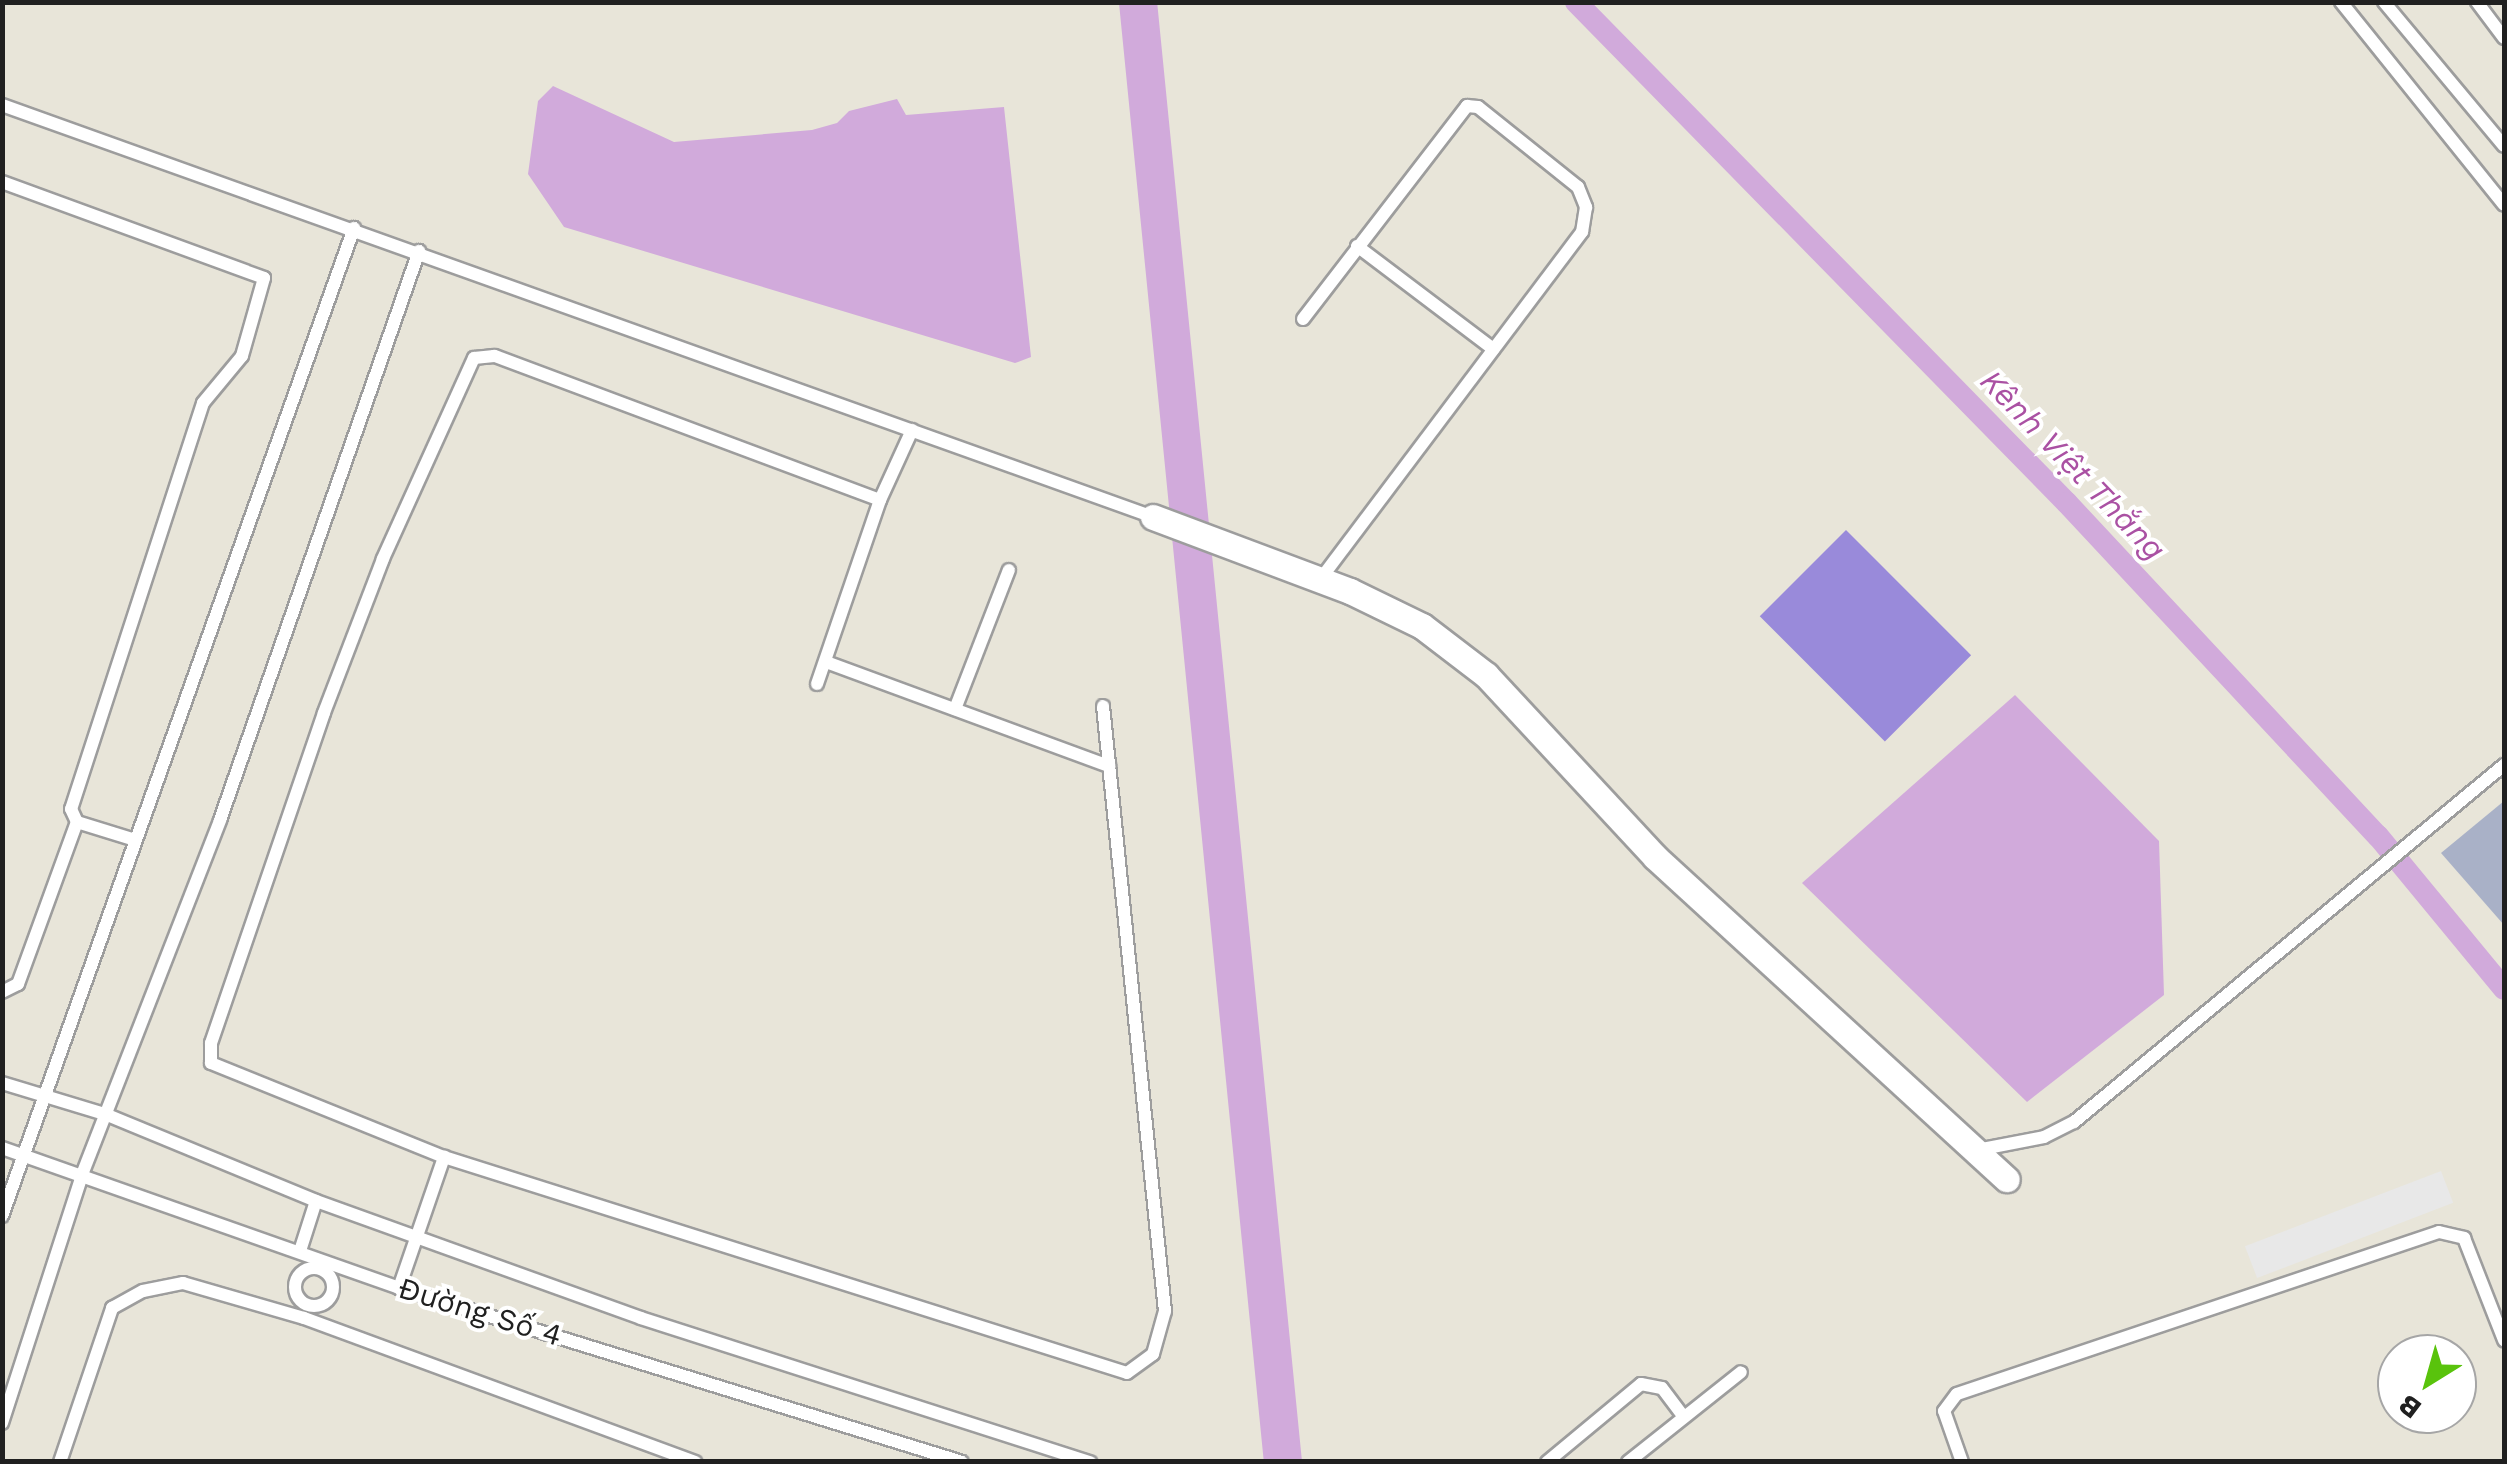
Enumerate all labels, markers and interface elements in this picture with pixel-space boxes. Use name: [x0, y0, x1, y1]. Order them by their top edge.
water label: Kênh Việt Thắng: [1972, 361, 2174, 569]
street label: Đường Số 4: [394, 1270, 566, 1354]
north arrow: [2377, 1334, 2477, 1434]
text: B: [2392, 1388, 2427, 1426]

